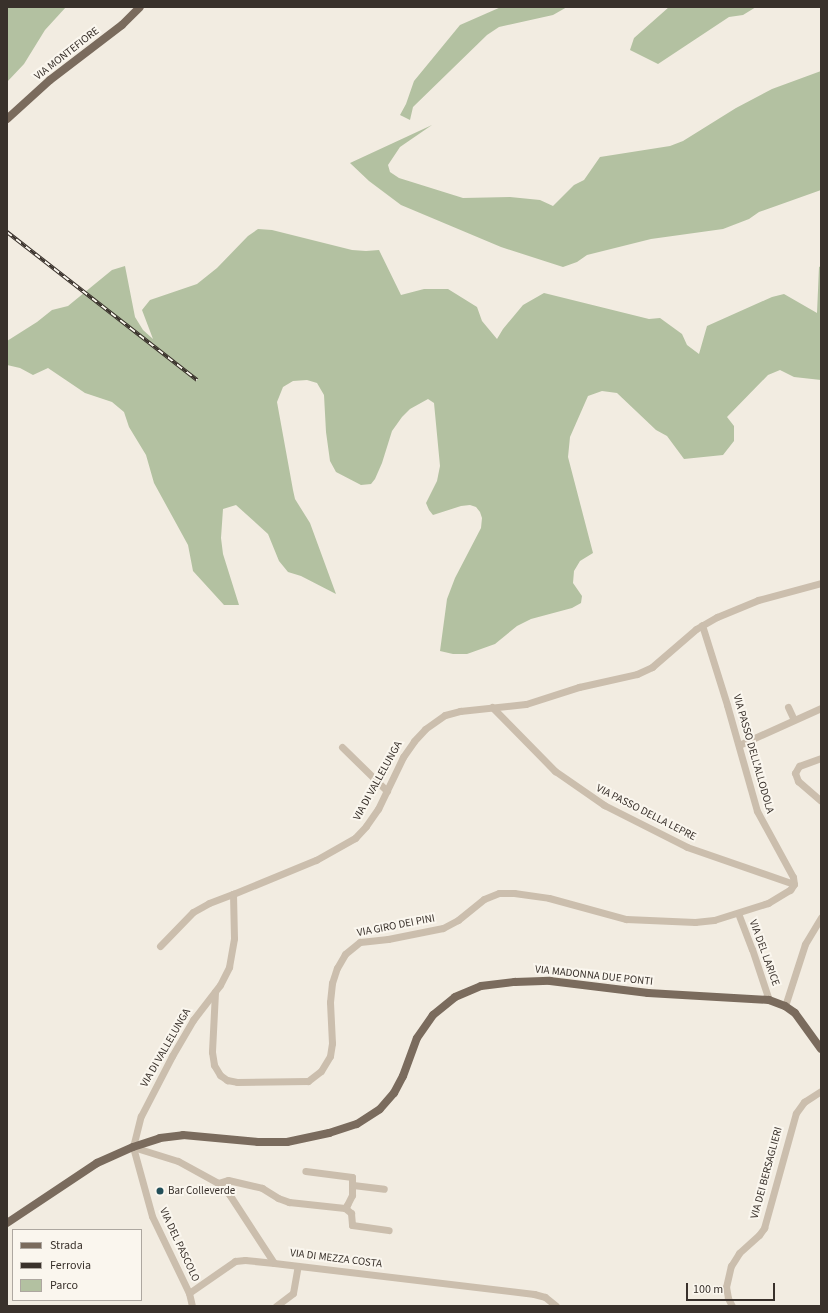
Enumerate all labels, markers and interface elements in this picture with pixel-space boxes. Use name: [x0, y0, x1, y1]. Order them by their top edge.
street label: VIA MONTEFIORE: [32, 25, 102, 83]
street label: VIA PASSO DELL'ALLODOLA: [730, 693, 776, 815]
street label: VIA DI VALLELUNGA: [351, 739, 405, 823]
street label: VIA PASSO DELLA LEPRE: [594, 782, 698, 844]
street label: VIA GIRO DEI PINI: [356, 912, 436, 940]
street label: VIA DEL LARICE: [746, 918, 782, 988]
street label: VIA MADONNA DUE PONTI: [534, 963, 654, 989]
street label: VIA DI VALLELUNGA: [138, 1006, 194, 1090]
street label: VIA DEI BERSAGLIERI: [748, 1126, 786, 1220]
place label: Bar Colleverde: [168, 1184, 235, 1198]
marker: Bar Colleverde: [155, 1186, 165, 1196]
street label: VIA DEL PASCOLO: [156, 1206, 202, 1284]
legend: [12, 1229, 142, 1301]
text: Strada: [50, 1237, 83, 1254]
street label: VIA DI MEZZA COSTA: [289, 1247, 383, 1271]
text: Ferrovia: [50, 1257, 91, 1274]
scale bar: [688, 1275, 777, 1301]
text: Parco: [50, 1277, 78, 1294]
text: 100 m: [693, 1281, 723, 1298]

